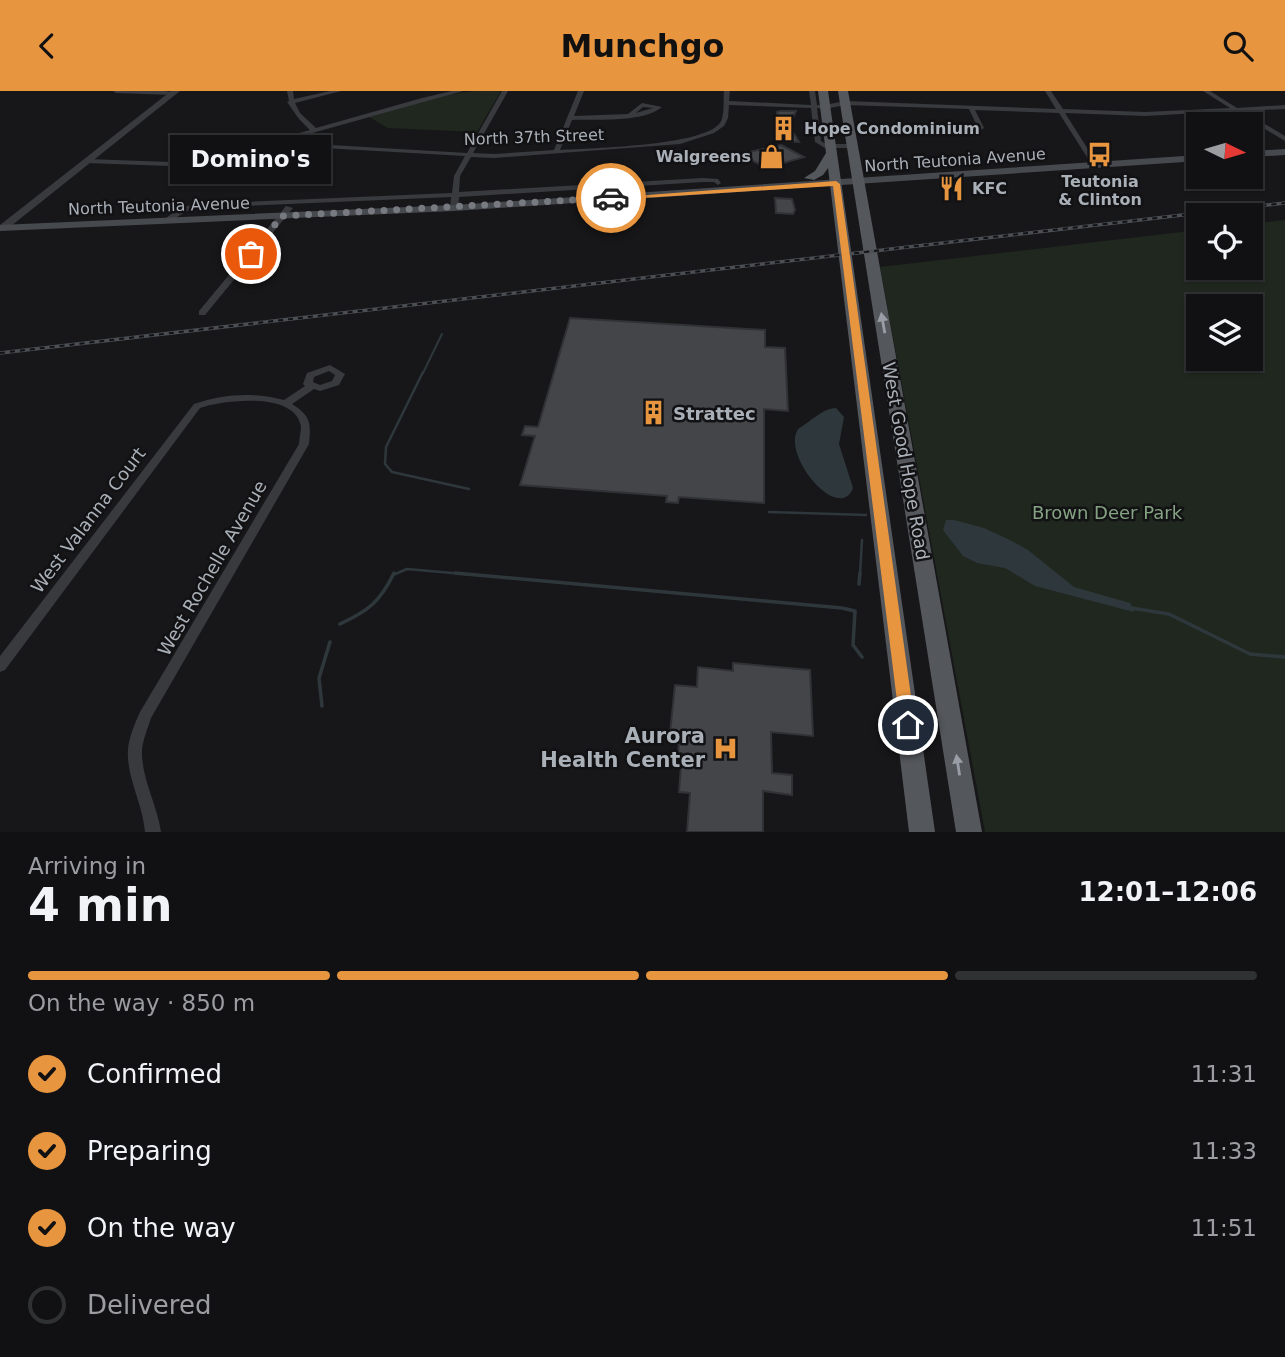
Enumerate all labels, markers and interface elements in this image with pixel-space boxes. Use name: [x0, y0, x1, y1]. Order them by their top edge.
icon: back: [28, 27, 66, 65]
text: Munchgo: [560, 27, 725, 65]
icon: search: [1219, 27, 1257, 65]
north arrow: [1186, 112, 1264, 189]
map controls: [1186, 112, 1263, 371]
building icon: Hope Condominium: [770, 114, 798, 142]
place label: Hope Condominium: [804, 119, 980, 138]
street label: North 37th Street: [464, 125, 604, 149]
callout: Domino's: [170, 135, 332, 184]
bus stop icon: Teutonia & Clinton: [1086, 141, 1114, 169]
shop icon: Walgreens: [757, 142, 785, 170]
street label: North Teutonia Avenue: [864, 144, 1046, 176]
text: Domino's: [191, 146, 310, 172]
place label: Walgreens: [656, 147, 751, 166]
courier: [576, 163, 646, 233]
place label: Teutonia & Clinton: [1058, 172, 1142, 209]
restaurant icon: KFC: [938, 174, 966, 202]
icon: car: [592, 179, 630, 217]
place label: KFC: [972, 179, 1007, 198]
street label: North Teutonia Avenue: [68, 193, 250, 219]
button: locate: [1186, 203, 1263, 280]
pin: [221, 224, 281, 284]
icon: bag: [232, 235, 270, 273]
button: layers: [1186, 294, 1263, 371]
one-way arrow: [877, 312, 888, 334]
street label: West Good Hope Road: [878, 360, 934, 562]
building icon: Strattec: [639, 399, 667, 427]
place label: Strattec: [673, 403, 756, 424]
street label: West Valanna Court: [26, 443, 150, 597]
street label: West Rochelle Avenue: [153, 477, 271, 659]
park label: Brown Deer Park: [1032, 502, 1183, 523]
pin: [878, 695, 938, 755]
icon: home: [889, 706, 927, 744]
place label: Aurora Health Center: [540, 724, 706, 772]
hospital icon: Aurora Health Center: [711, 734, 739, 762]
one-way arrow: [952, 754, 963, 776]
text: Arriving in: [28, 853, 146, 879]
text: 12:01–12:06: [1078, 877, 1257, 907]
text: 4 min: [28, 878, 172, 932]
text: On the way · 850 m: [28, 990, 255, 1016]
icon: check: [28, 1055, 66, 1093]
text: Confirmed: [87, 1059, 222, 1089]
text: 11:31: [1191, 1061, 1257, 1087]
icon: check: [28, 1132, 66, 1170]
text: Preparing: [87, 1136, 212, 1166]
text: 11:33: [1191, 1138, 1257, 1164]
icon: check: [28, 1209, 66, 1247]
text: On the way: [87, 1213, 236, 1243]
text: 11:51: [1191, 1215, 1257, 1241]
text: Delivered: [87, 1290, 211, 1320]

